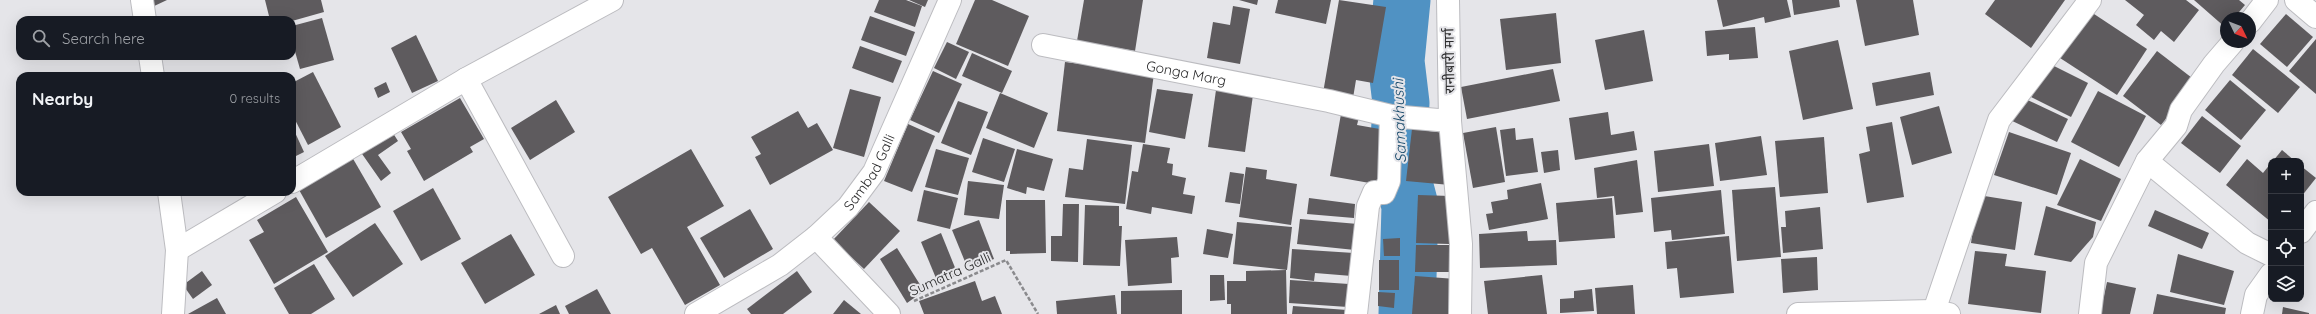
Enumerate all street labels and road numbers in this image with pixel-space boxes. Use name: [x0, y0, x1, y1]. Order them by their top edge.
street label: रानीबारी मार्ग: [1439, 27, 1459, 94]
street label: Gonga Marg: [1145, 56, 1228, 90]
street label: Sambad Galli: [840, 131, 899, 214]
street label: Sumatra Galli: [907, 248, 993, 300]

